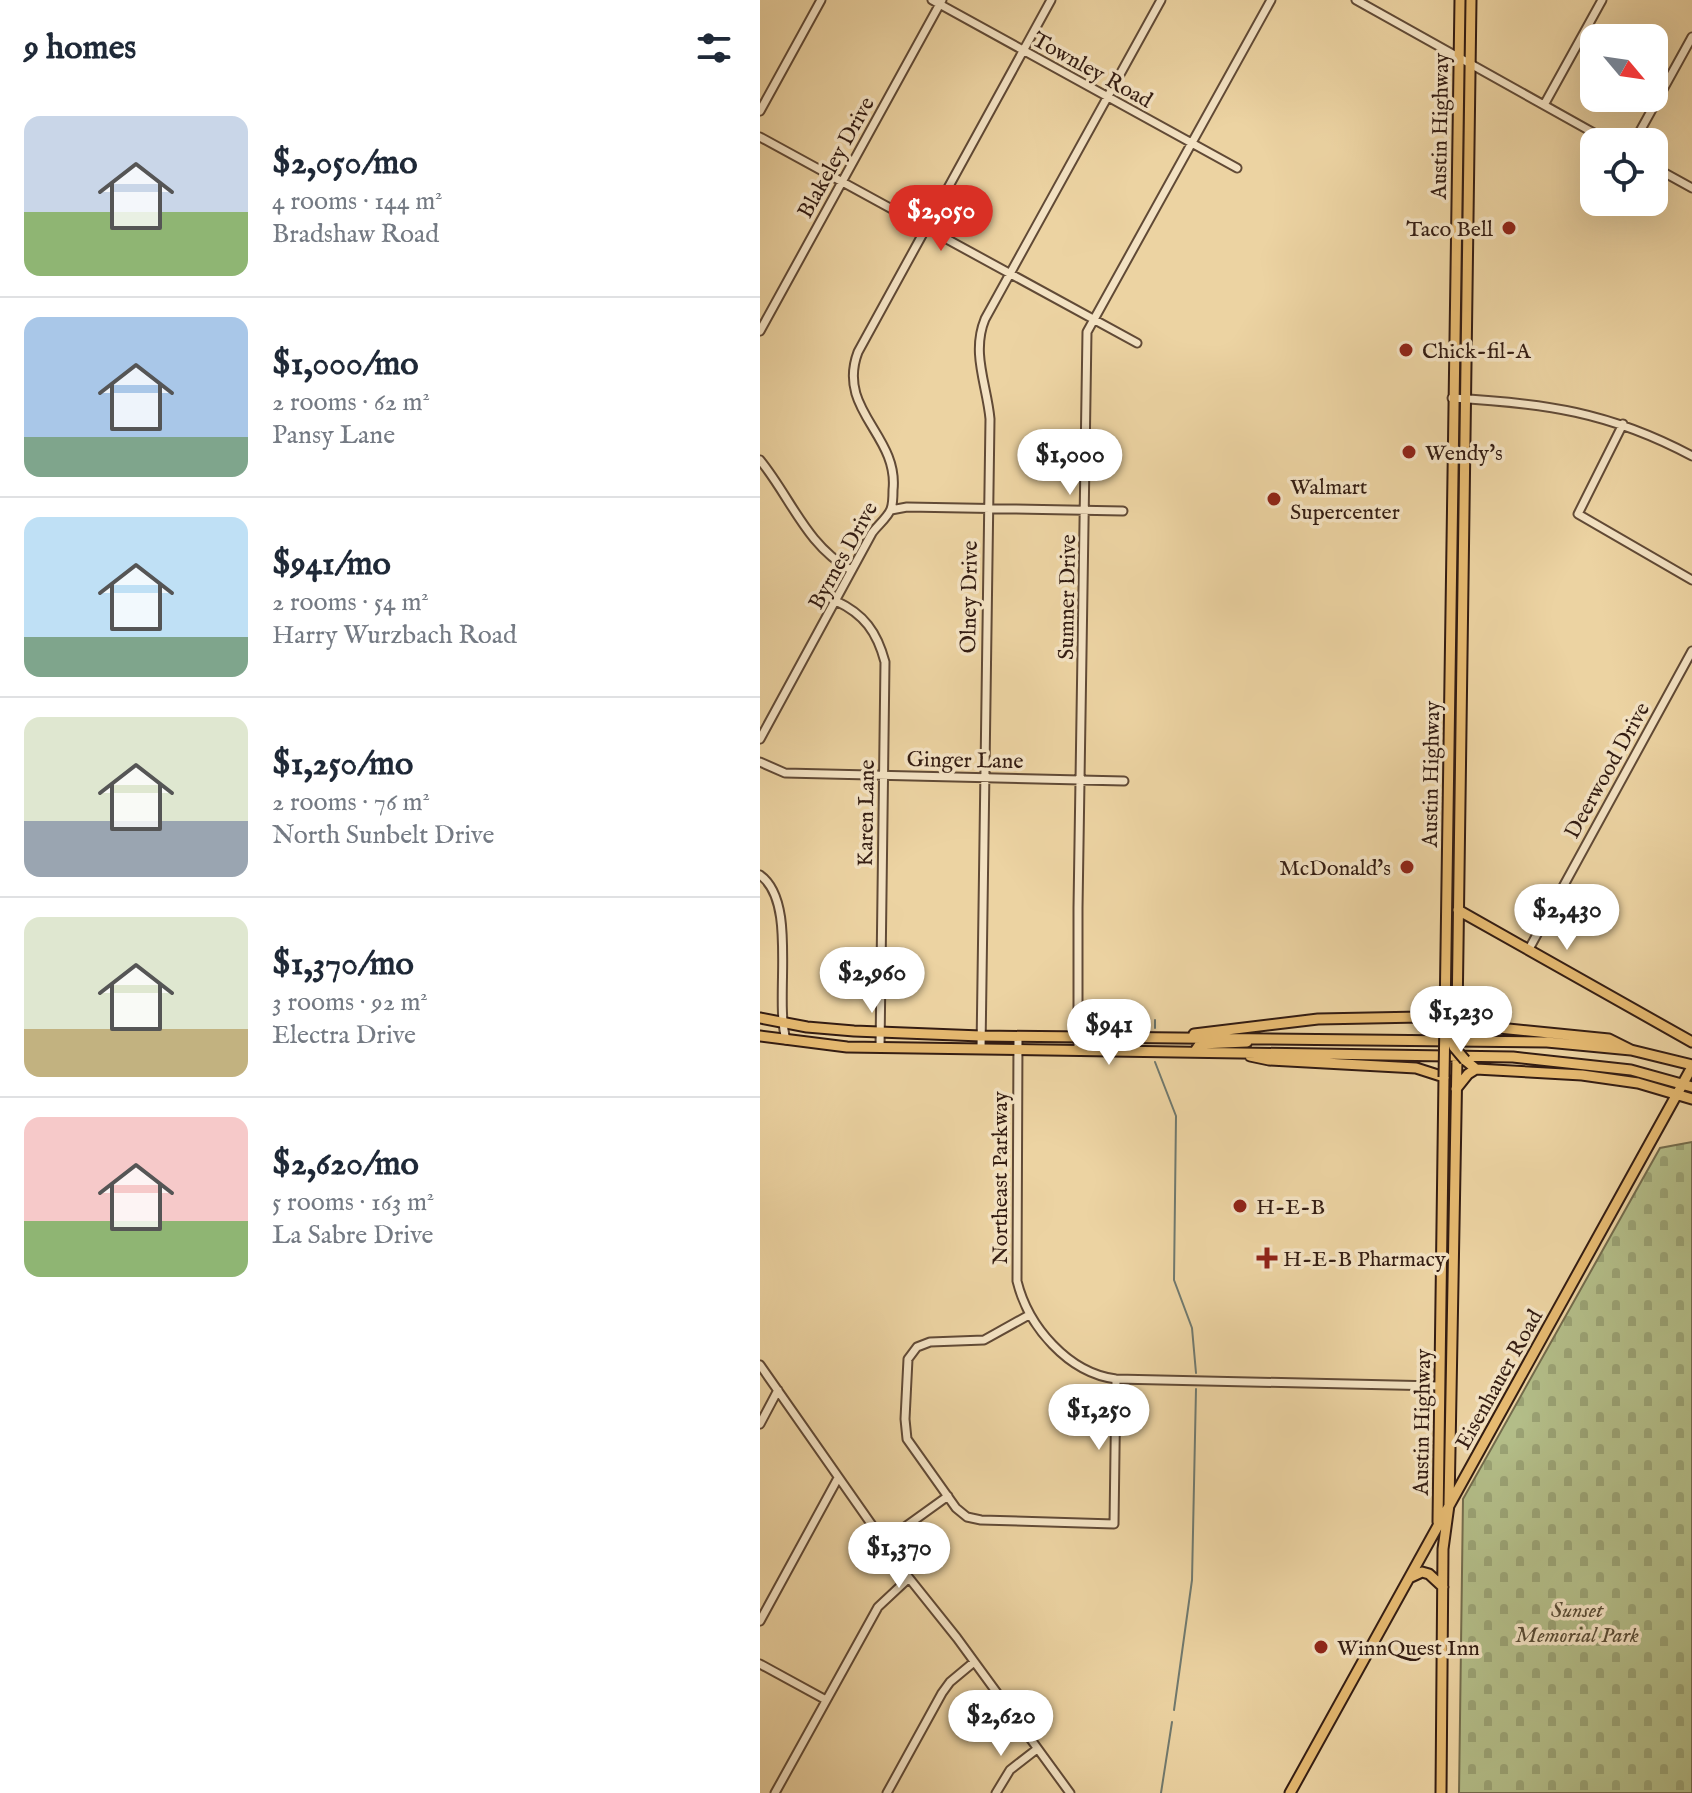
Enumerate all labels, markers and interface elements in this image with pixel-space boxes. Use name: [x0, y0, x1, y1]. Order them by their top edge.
north arrow: [1580, 24, 1668, 112]
map controls: [1580, 24, 1668, 216]
icon: filters: [692, 26, 736, 70]
street label: Townley Road: [1027, 26, 1157, 115]
text: 9 homes: [24, 27, 136, 70]
street label: Austin Highway: [1426, 52, 1456, 201]
street label: Blakeley Drive: [792, 92, 882, 224]
button: locate: [1580, 128, 1668, 216]
text: $2,050/mo: [272, 142, 417, 185]
icon: home: [88, 148, 184, 244]
text: 4 rooms · 144 m²: [272, 185, 443, 218]
pin: $2,050: [876, 185, 1006, 253]
text: $2,050: [907, 194, 975, 227]
place label: Taco Bell: [1406, 216, 1493, 244]
text: Bradshaw Road: [272, 218, 439, 251]
marker: Taco Bell: [1500, 219, 1518, 237]
place label: Chick-fil-A: [1422, 338, 1532, 366]
marker: Chick-fil-A: [1397, 341, 1415, 359]
text: $1,000/mo: [272, 343, 419, 386]
icon: home: [88, 349, 184, 445]
text: 2 rooms · 62 m²: [272, 386, 430, 419]
text: Pansy Lane: [272, 419, 395, 452]
pin: $1,000: [1005, 429, 1135, 497]
text: $1,000: [1035, 438, 1105, 471]
place label: Wendy's: [1425, 440, 1503, 468]
marker: Wendy's: [1400, 443, 1418, 461]
place label: Walmart Supercenter: [1290, 474, 1400, 527]
marker: Walmart Supercenter: [1265, 490, 1283, 508]
street label: Byrnes Drive: [803, 497, 885, 615]
street label: Sumner Drive: [1053, 534, 1083, 660]
street label: Olney Drive: [955, 540, 985, 654]
text: $941/mo: [272, 543, 391, 586]
icon: home: [88, 549, 184, 645]
text: 2 rooms · 54 m²: [272, 586, 429, 619]
text: Harry Wurzbach Road: [272, 619, 517, 652]
street label: Deerwood Drive: [1559, 698, 1657, 844]
street label: Austin Highway: [1417, 700, 1447, 849]
text: $1,250/mo: [272, 743, 413, 786]
street label: Ginger Lane: [906, 746, 1024, 776]
icon: home: [88, 749, 184, 845]
street label: Karen Lane: [852, 759, 882, 867]
text: 2 rooms · 76 m²: [272, 786, 430, 819]
text: North Sunbelt Drive: [272, 819, 494, 852]
place label: McDonald's: [1279, 855, 1391, 883]
marker: McDonald's: [1398, 858, 1416, 876]
pin: $2,430: [1502, 884, 1632, 952]
text: $2,430: [1532, 893, 1602, 926]
text: $1,370/mo: [272, 943, 414, 986]
pin: $2,960: [807, 947, 937, 1015]
icon: home: [88, 949, 184, 1045]
text: $2,960: [838, 956, 906, 989]
text: 3 rooms · 92 m²: [272, 986, 428, 1019]
pin: $1,230: [1396, 986, 1526, 1054]
text: $1,230: [1428, 995, 1494, 1028]
pin: $941: [1062, 999, 1156, 1067]
text: $941: [1085, 1008, 1133, 1041]
text: Electra Drive: [272, 1019, 416, 1052]
street label: Northeast Parkway: [987, 1091, 1015, 1265]
text: $2,620/mo: [272, 1143, 419, 1186]
icon: home: [88, 1149, 184, 1245]
text: 5 rooms · 163 m²: [272, 1186, 434, 1219]
place label: H-E-B: [1256, 1194, 1325, 1222]
marker: H-E-B: [1231, 1197, 1249, 1215]
text: La Sabre Drive: [272, 1219, 433, 1252]
place label: H-E-B Pharmacy: [1283, 1246, 1446, 1274]
marker: H-E-B Pharmacy: [1258, 1249, 1276, 1267]
street label: Eisenhauer Road: [1450, 1305, 1550, 1455]
street label: Austin Highway: [1408, 1348, 1438, 1497]
pin: $1,250: [1034, 1384, 1164, 1452]
text: $1,250: [1066, 1393, 1132, 1426]
pin: $1,370: [834, 1522, 964, 1590]
text: $1,370: [866, 1531, 932, 1564]
park label: Sunset Memorial Park: [1515, 1597, 1639, 1650]
place label: WinnQuest Inn: [1337, 1635, 1480, 1663]
marker: WinnQuest Inn: [1312, 1638, 1330, 1656]
pin: $2,620: [936, 1690, 1066, 1758]
text: $2,620: [966, 1699, 1036, 1732]

